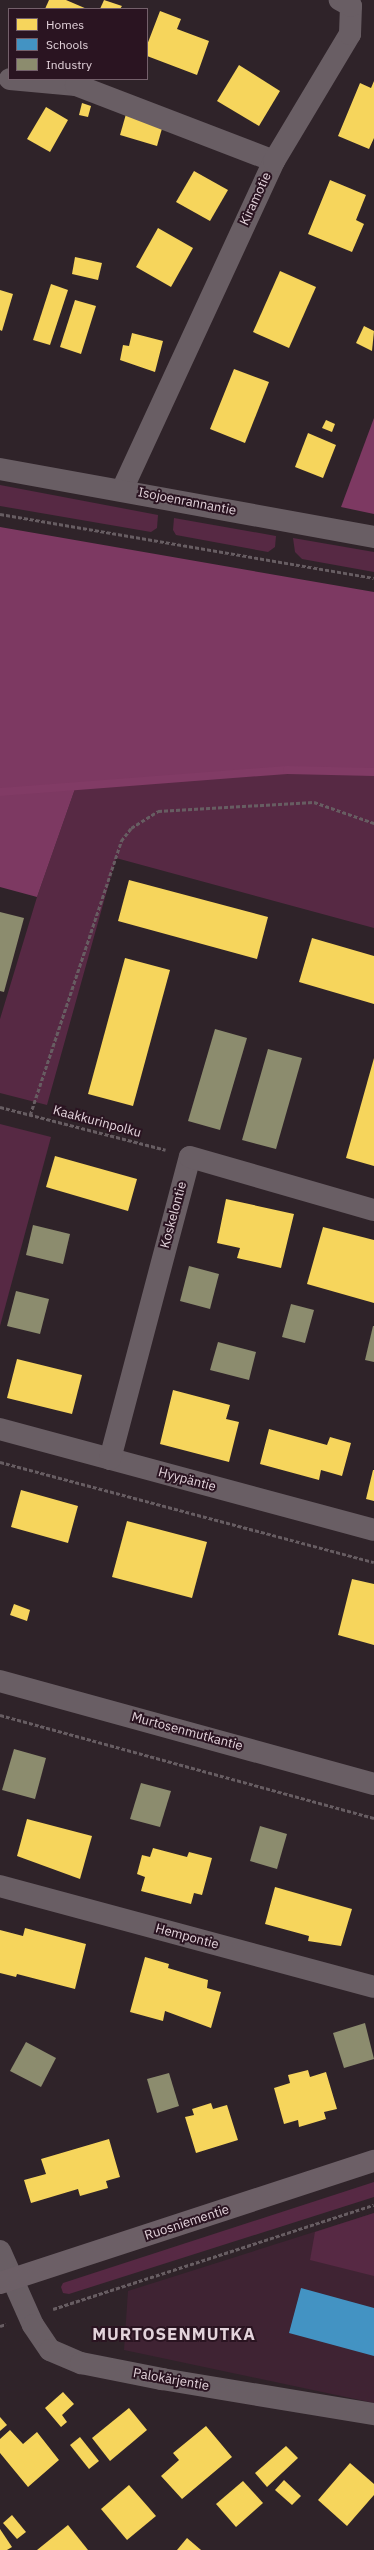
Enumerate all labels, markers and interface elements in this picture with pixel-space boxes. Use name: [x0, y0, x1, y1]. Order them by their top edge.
legend: [8, 8, 148, 80]
text: Homes: [46, 17, 84, 32]
text: Schools: [46, 37, 88, 52]
text: Industry: [46, 57, 92, 72]
street label: Kiramotie: [237, 170, 275, 228]
street label: Isojoenrannantie: [137, 485, 237, 519]
street label: Kaakkurinpolku: [51, 1103, 143, 1141]
street label: Koskelontie: [158, 1180, 190, 1250]
street label: Hyypäntie: [156, 1465, 218, 1495]
street label: Murtosenmutkantie: [130, 1710, 244, 1754]
street label: Hempontie: [154, 1921, 220, 1953]
street label: Ruosniementie: [143, 2202, 231, 2244]
district label: MURTOSENMUTKA: [92, 2325, 256, 2345]
street label: Palokärjentie: [132, 2366, 210, 2394]

